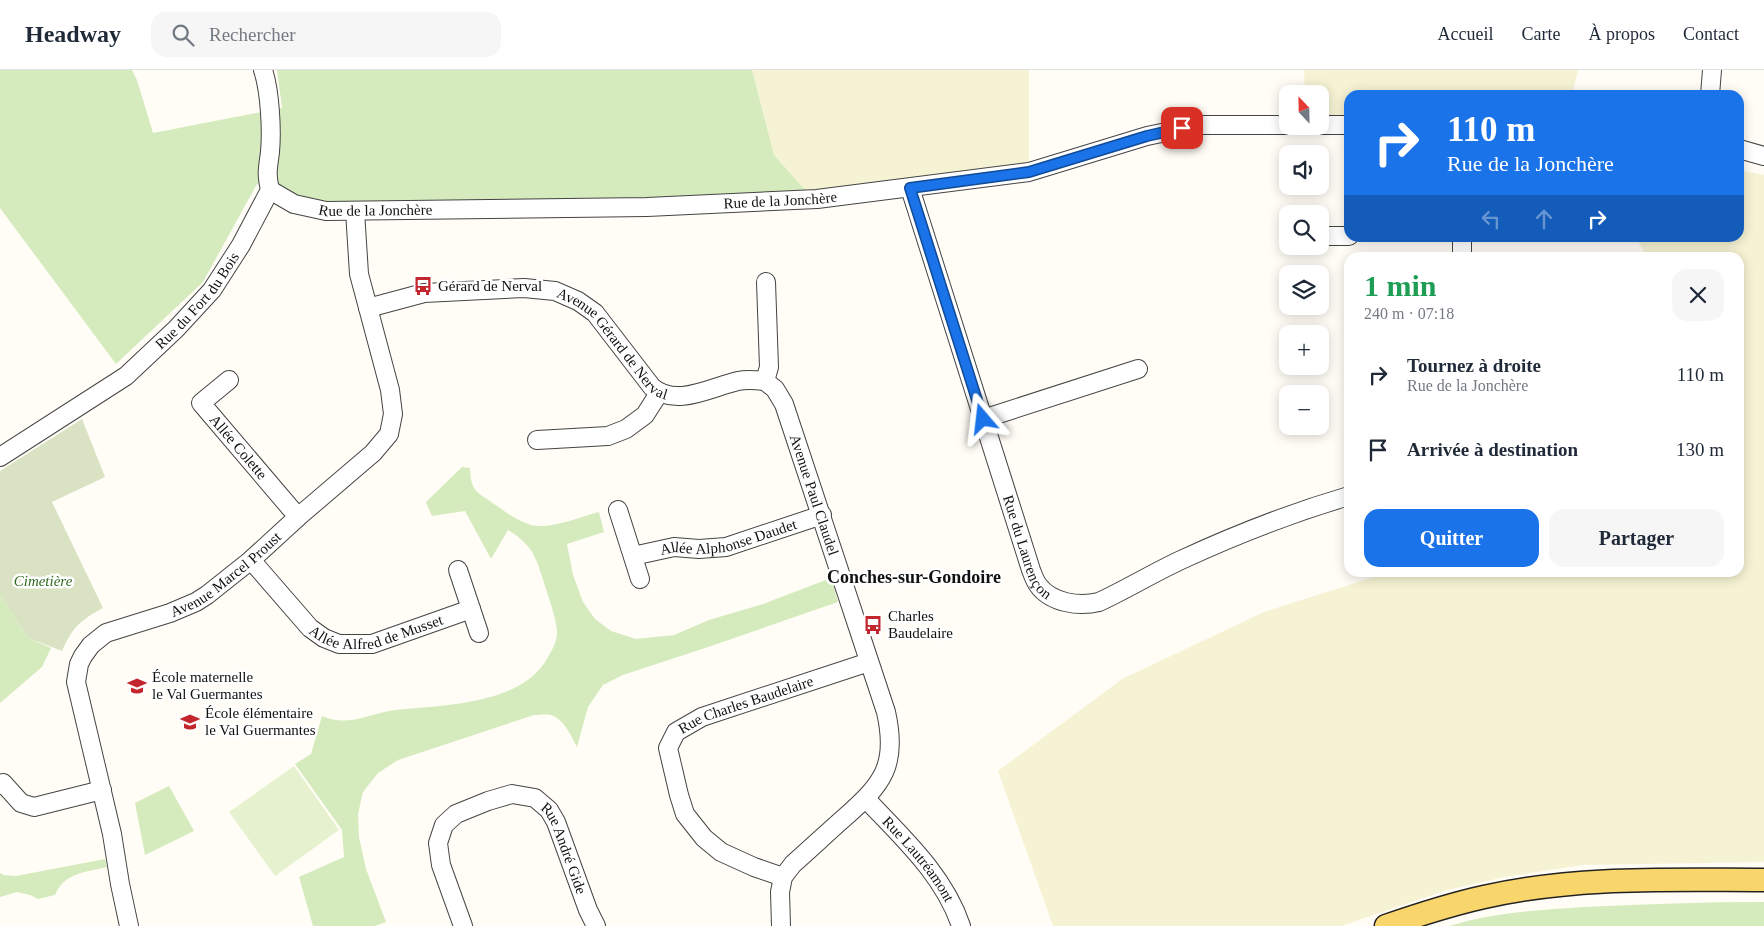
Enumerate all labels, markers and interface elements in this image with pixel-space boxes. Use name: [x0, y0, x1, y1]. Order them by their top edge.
search box: [151, 12, 501, 57]
text: Headway: [25, 21, 121, 47]
icon: search: [169, 21, 197, 49]
text: Rechercher: [209, 24, 296, 45]
text: Accueil: [1438, 24, 1494, 44]
text: Carte: [1522, 24, 1561, 44]
text: À propos: [1589, 24, 1655, 44]
text: Contact: [1683, 24, 1739, 44]
north arrow: [1279, 85, 1329, 135]
map controls: [1279, 85, 1329, 435]
pin: [1161, 107, 1203, 149]
icon: right: [1364, 110, 1429, 175]
text: 110 m: [1447, 110, 1535, 149]
icon: arrive: [1168, 114, 1196, 142]
button: sound: [1279, 145, 1329, 195]
text: Rue de la Jonchère: [1447, 151, 1614, 176]
street label: Rue de la Jonchère: [723, 188, 838, 211]
street label: Rue de la Jonchère: [317, 202, 433, 219]
button: search: [1279, 205, 1329, 255]
icon: left: [1477, 205, 1505, 233]
icon: ahead: [1530, 205, 1558, 233]
icon: right: [1583, 205, 1611, 233]
street label: Rue du Fort du Bois: [152, 249, 242, 352]
button: layers: [1279, 265, 1329, 315]
text: 1 min: [1364, 269, 1437, 302]
button: close: [1672, 269, 1724, 321]
bus stop icon: Gérard de Nerval: [412, 275, 434, 297]
place label: Gérard de Nerval: [438, 278, 542, 294]
street label: Avenue Gérard de Nerval: [555, 285, 669, 403]
text: 240 m · 07:18: [1364, 305, 1454, 322]
button: +: [1279, 325, 1329, 375]
text: Tournez à droite: [1407, 355, 1541, 376]
icon: right: [1364, 361, 1392, 389]
text: 110 m: [1677, 364, 1724, 385]
text: Rue de la Jonchère: [1407, 377, 1528, 394]
button: −: [1279, 385, 1329, 435]
position arrow: [956, 392, 1008, 444]
street label: Allée Colette: [207, 411, 271, 483]
street label: Avenue Paul Claudel: [787, 432, 842, 557]
icon: arrive: [1364, 436, 1392, 464]
text: Arrivée à destination: [1407, 439, 1578, 460]
text: 130 m: [1676, 439, 1724, 460]
street label: Rue du Laurençon: [1000, 493, 1055, 603]
button: Quitter: [1364, 509, 1539, 567]
button: Partager: [1549, 509, 1724, 567]
street label: Allée Alphonse Daudet: [659, 516, 799, 558]
street label: Avenue Marcel Proust: [168, 528, 285, 620]
district label: Conches-sur-Gondoire: [827, 567, 1001, 587]
park label: Cimetière: [14, 573, 73, 589]
place label: Charles Baudelaire: [888, 608, 953, 641]
street label: Allée Alfred de Musset: [306, 611, 446, 652]
bus stop icon: Charles Baudelaire: [862, 614, 884, 636]
place label: École maternelle le Val Guermantes: [152, 669, 263, 702]
street label: Rue Charles Baudelaire: [676, 673, 816, 737]
school or university icon: École maternelle le Val Guermantes: [126, 675, 148, 697]
place label: École élémentaire le Val Guermantes: [205, 705, 316, 738]
school or university icon: École élémentaire le Val Guermantes: [179, 711, 201, 733]
street label: Rue André Gide: [538, 799, 590, 897]
street label: Rue Lautréamont: [879, 813, 958, 905]

